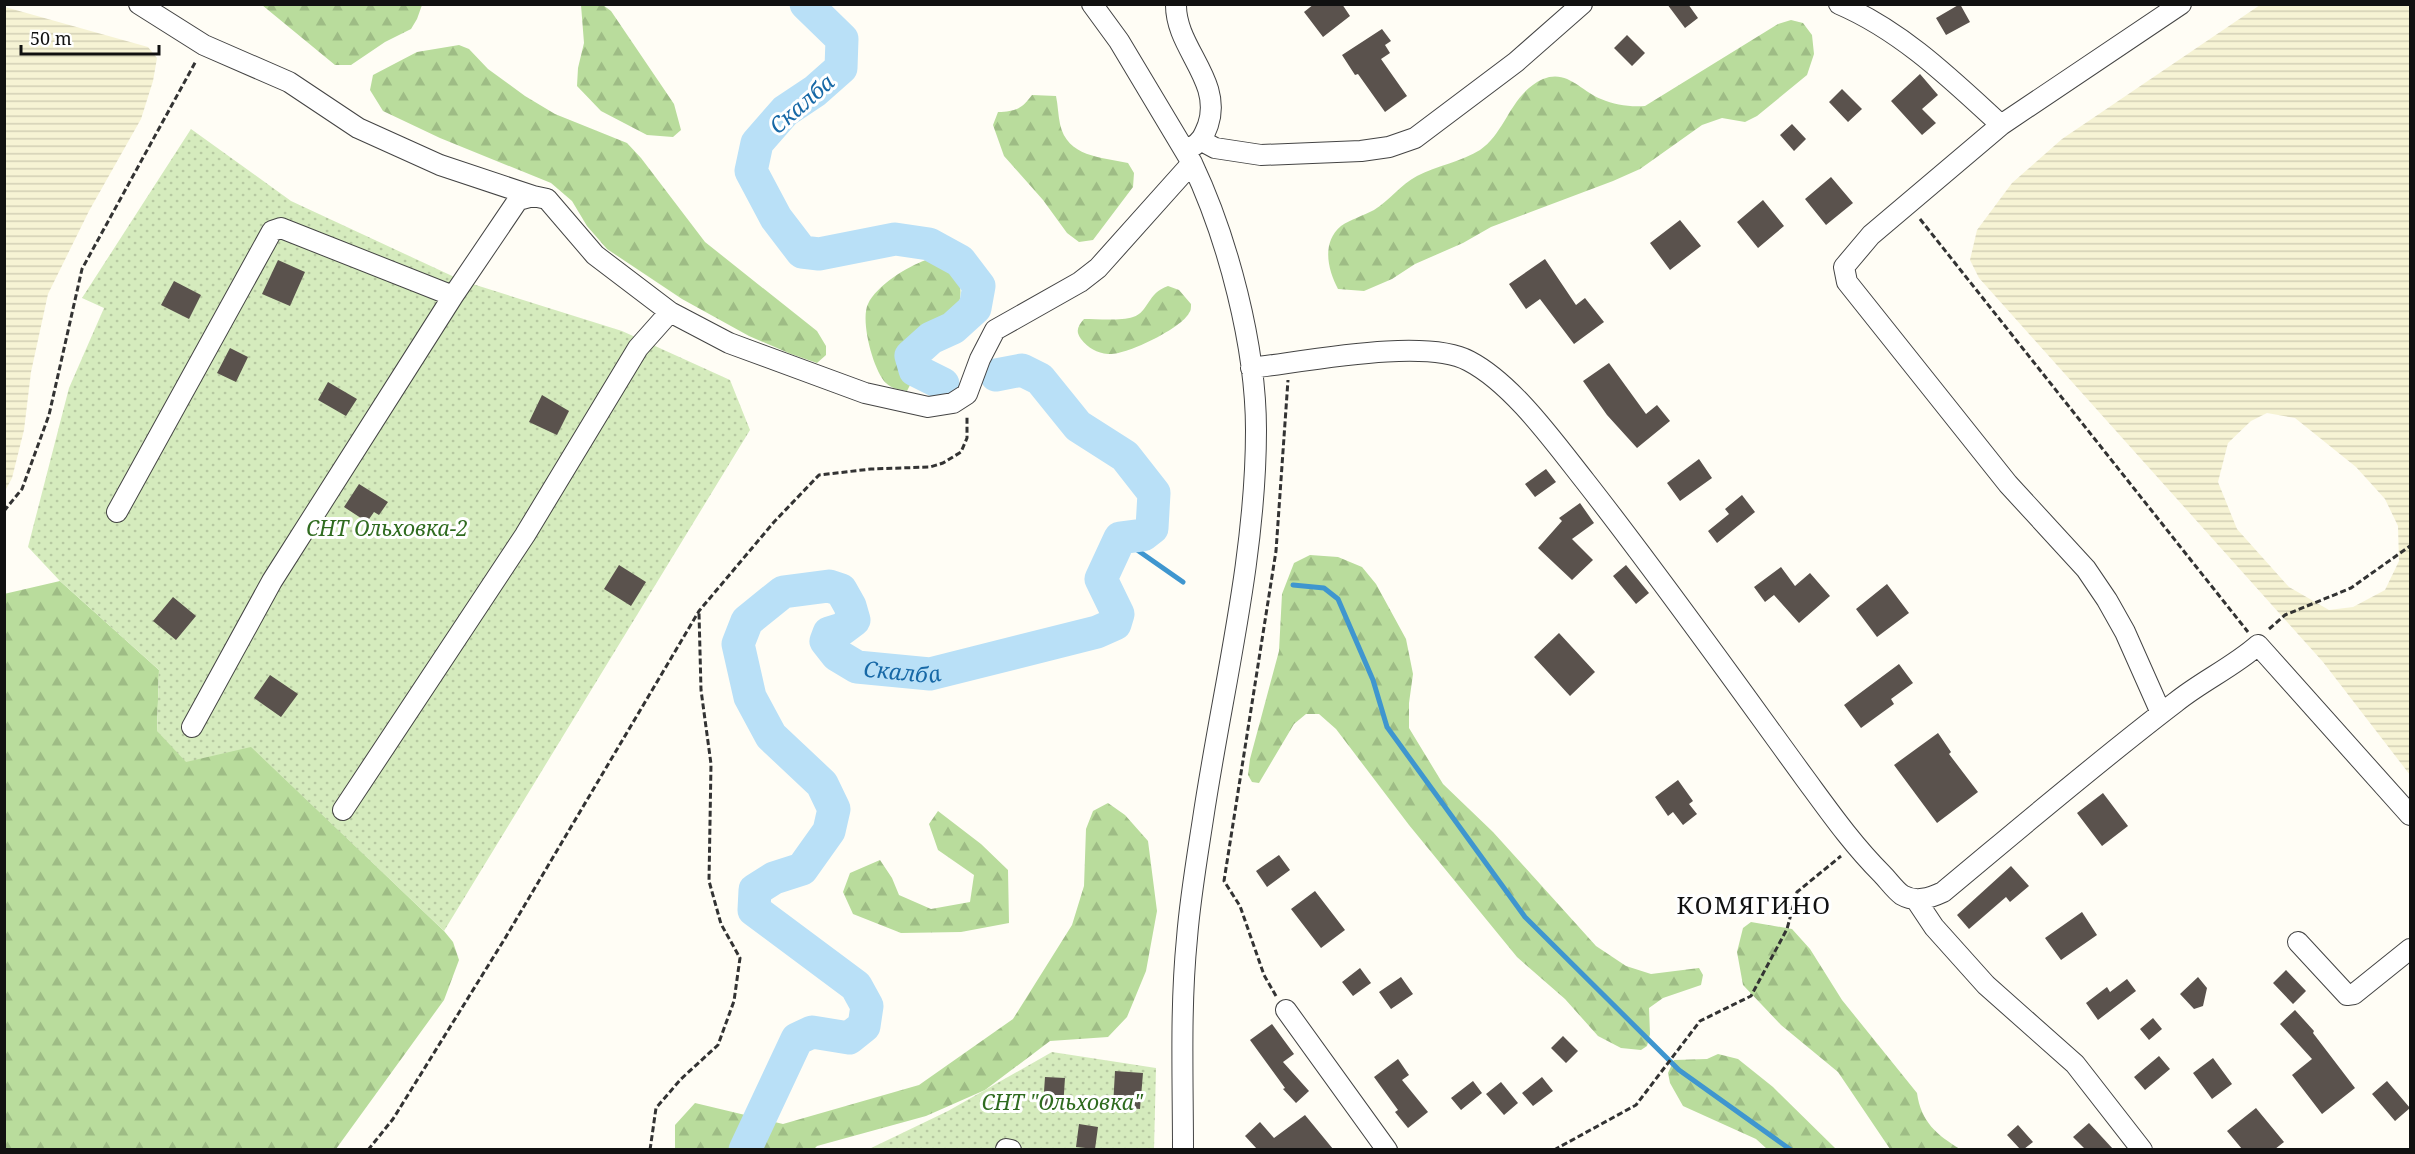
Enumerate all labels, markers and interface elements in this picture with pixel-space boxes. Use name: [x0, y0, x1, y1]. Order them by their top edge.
scale bar: [21, 18, 159, 56]
text: 50 m: [30, 26, 72, 50]
water label: Скалба: [762, 66, 840, 140]
park label: СНТ Ольховка-2: [306, 514, 468, 542]
water label: Скалба: [862, 653, 944, 689]
district label: КОМЯГИНО: [1676, 888, 1832, 921]
park label: СНТ "Ольховка": [981, 1088, 1144, 1116]

